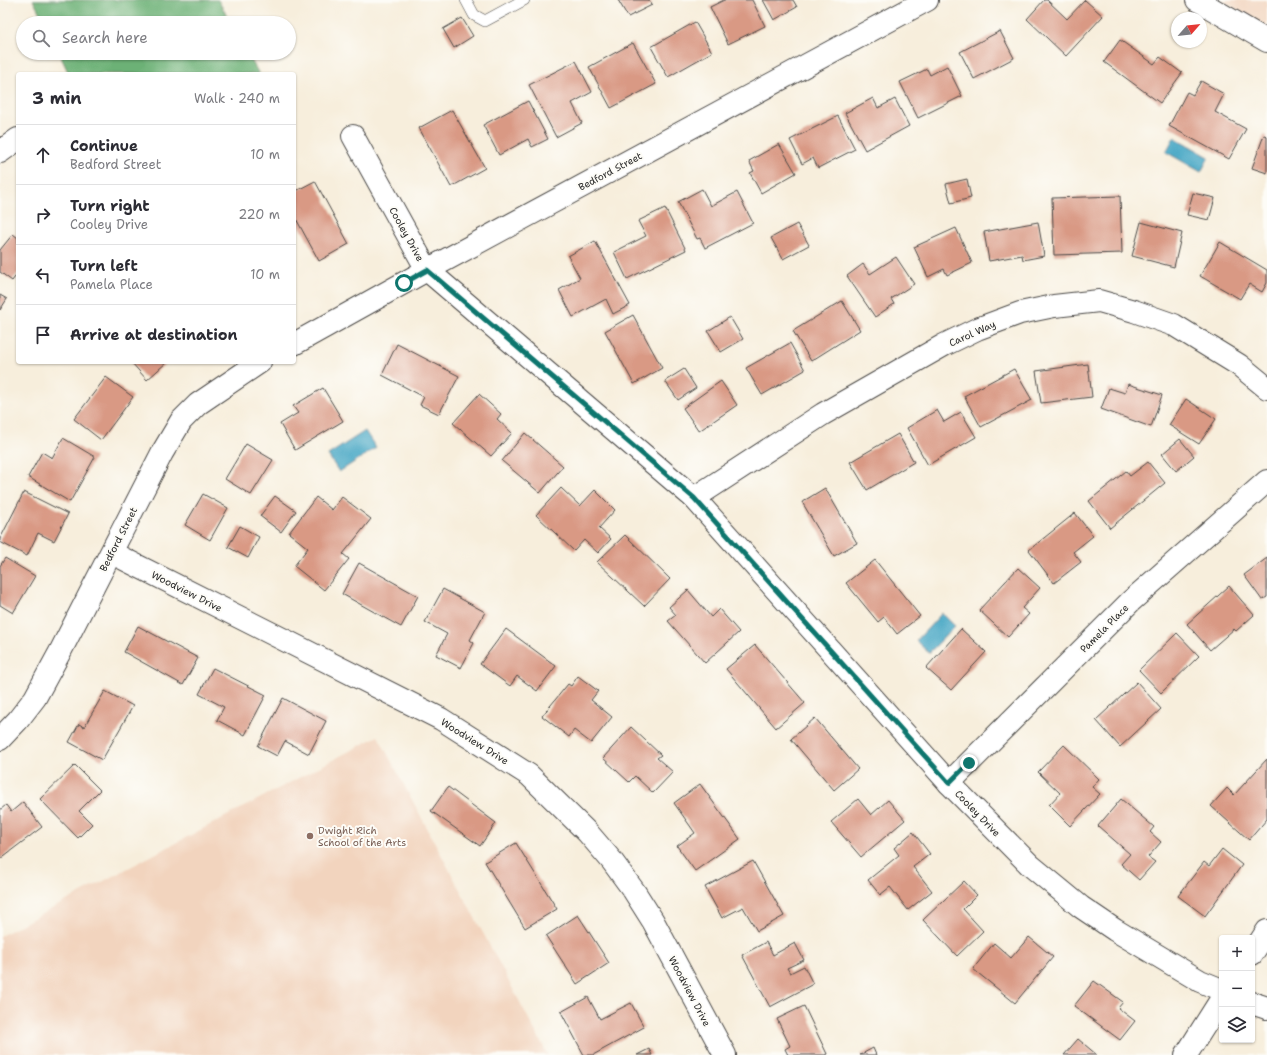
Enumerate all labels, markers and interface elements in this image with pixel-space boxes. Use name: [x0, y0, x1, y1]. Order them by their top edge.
north arrow: [1171, 12, 1207, 48]
search box: [16, 16, 296, 60]
icon: search: [30, 27, 52, 49]
text: Search here: [62, 28, 148, 48]
text: 3 min: [32, 87, 82, 109]
text: Walk · 240 m: [194, 90, 280, 107]
text: Continue: [70, 136, 138, 156]
icon: ahead: [32, 144, 54, 166]
text: 10 m: [250, 146, 280, 163]
street label: Bedford Street: [576, 149, 644, 194]
text: Bedford Street: [70, 156, 161, 173]
text: Turn right: [70, 196, 150, 216]
icon: right: [32, 204, 54, 226]
street label: Cooley Drive: [386, 205, 427, 264]
text: 220 m: [238, 206, 280, 223]
text: Cooley Drive: [70, 216, 148, 233]
text: Turn left: [70, 256, 138, 276]
icon: left: [32, 264, 54, 286]
text: 10 m: [250, 266, 280, 283]
route start: [395, 274, 413, 292]
text: Pamela Place: [70, 276, 153, 293]
street label: Carol Way: [947, 317, 998, 350]
icon: arrive: [32, 324, 54, 346]
text: Arrive at destination: [70, 325, 238, 345]
street label: Bedford Street: [97, 505, 140, 574]
street label: Woodview Drive: [149, 568, 225, 615]
street label: Pamela Place: [1077, 601, 1132, 655]
street label: Woodview Drive: [438, 715, 511, 768]
route end: [960, 754, 978, 772]
street label: Cooley Drive: [952, 787, 1003, 840]
place label: Dwight Rich School of the Arts: [318, 824, 406, 849]
marker: Dwight Rich School of the Arts: [305, 831, 315, 841]
map controls: [1219, 935, 1255, 1043]
button: +: [1219, 935, 1255, 971]
street label: Woodview Drive: [666, 954, 714, 1029]
button: −: [1219, 971, 1255, 1007]
button: layers: [1219, 1007, 1255, 1043]

